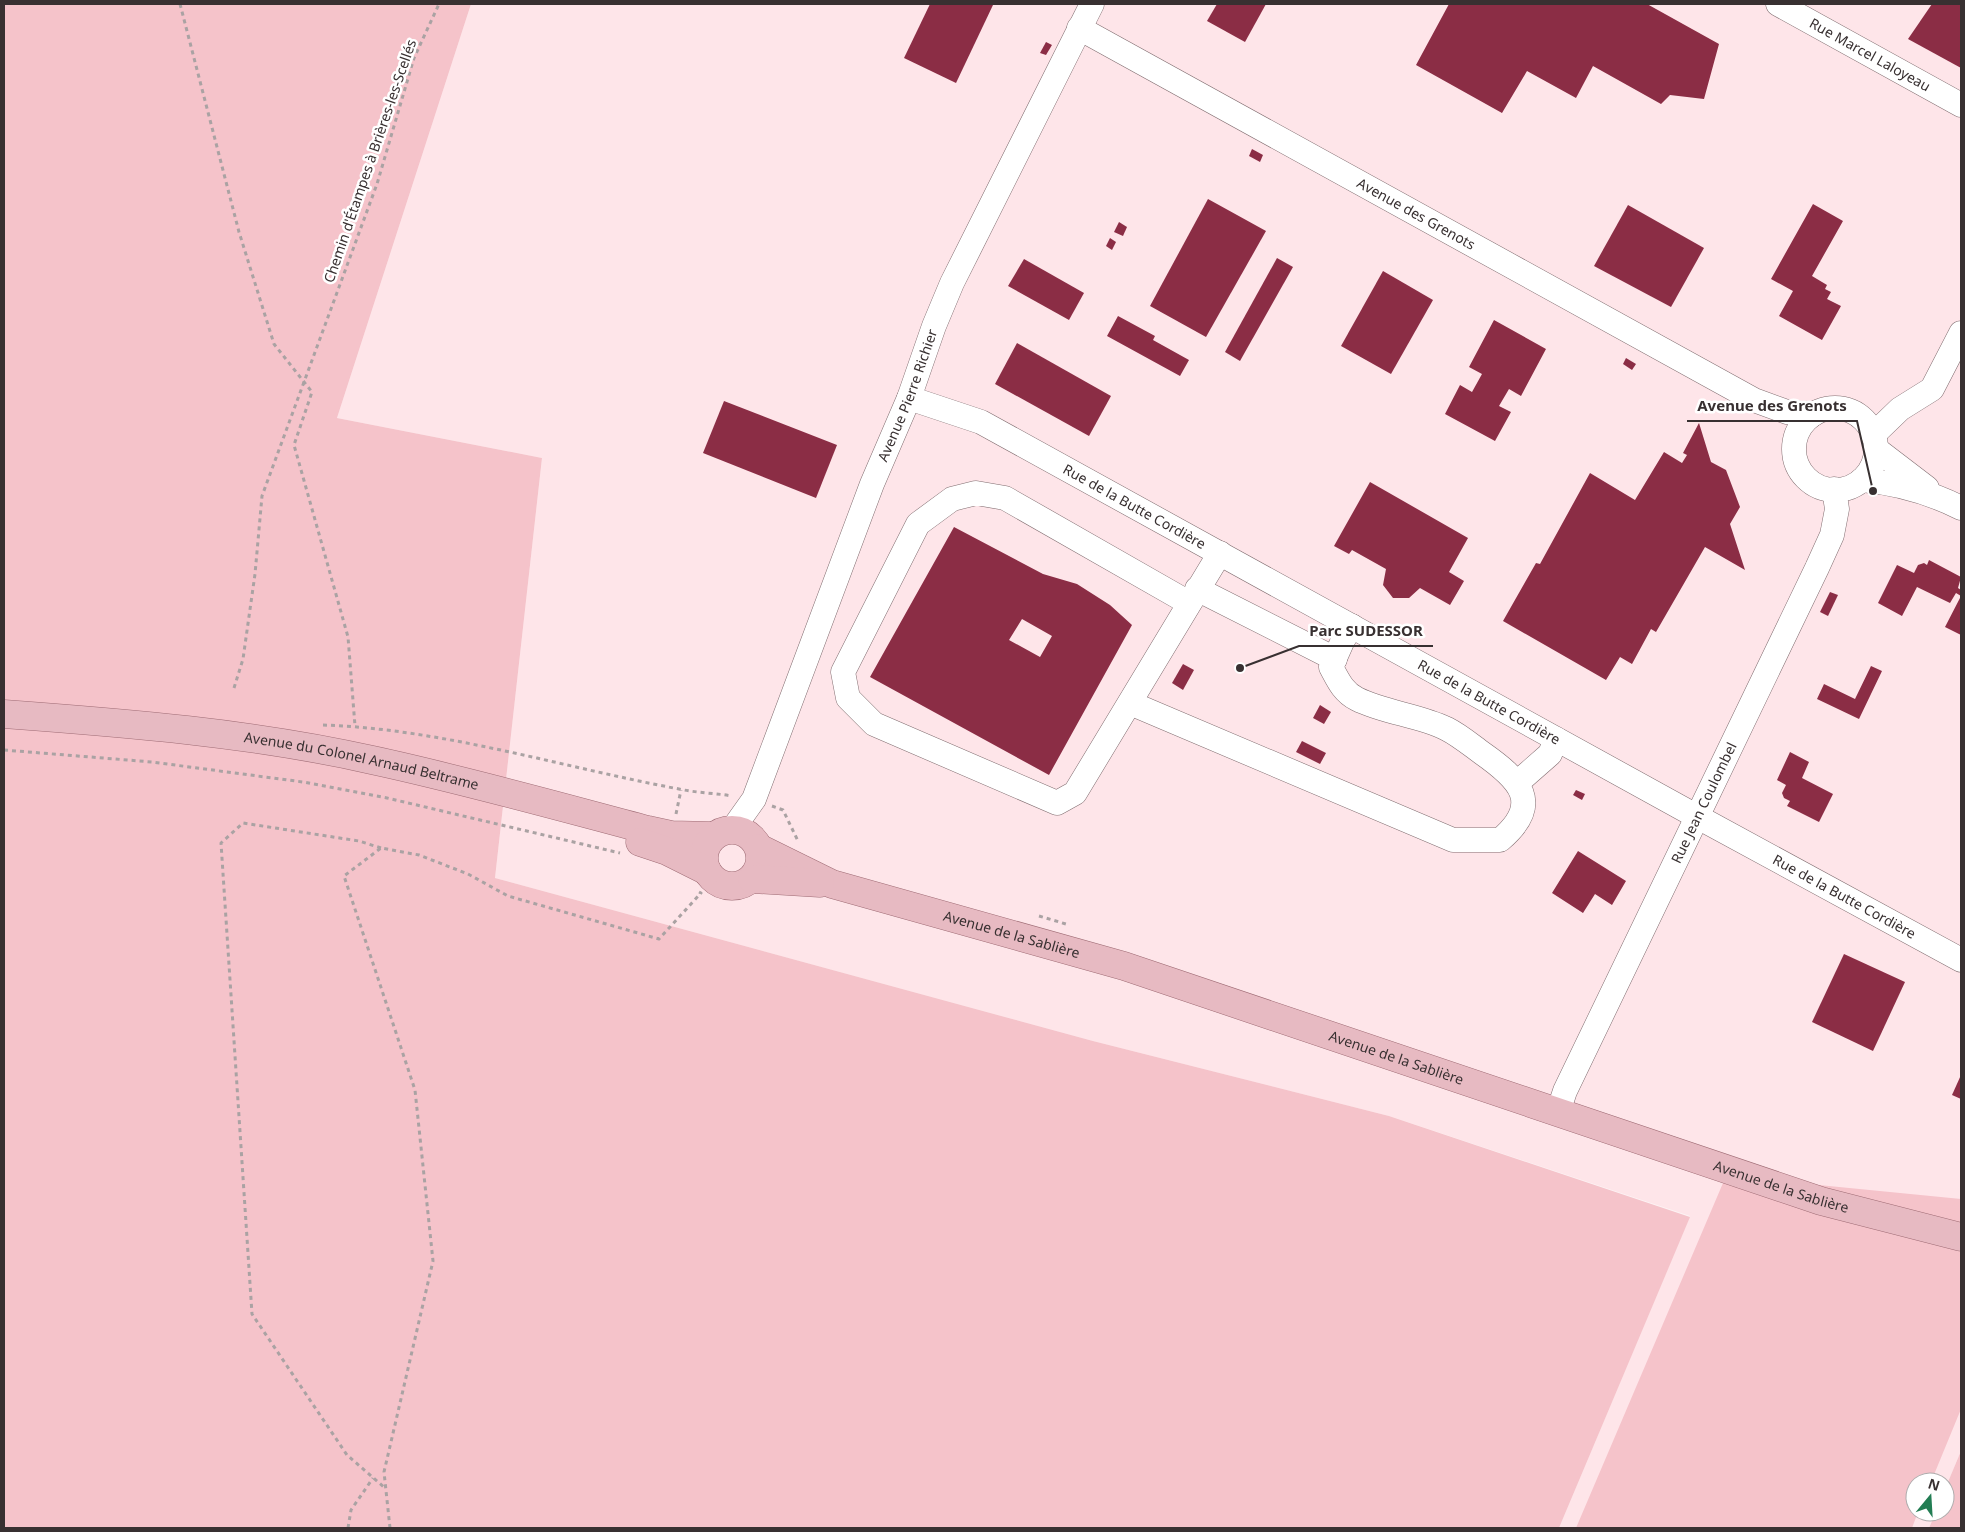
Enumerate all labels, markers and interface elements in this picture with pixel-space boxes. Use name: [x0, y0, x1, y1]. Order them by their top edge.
street label: Rue Marcel Laloyeau: [1806, 13, 1934, 95]
street label: Chemin d'Étampes à Brières-les-Scellés: [319, 36, 420, 285]
street label: Avenue des Grenots: [1354, 173, 1479, 254]
street label: Avenue Pierre Richier: [873, 326, 941, 464]
callout: Avenue des Grenots: [1687, 391, 1857, 421]
text: Avenue des Grenots: [1697, 395, 1847, 415]
street label: Rue de la Butte Cordière: [1060, 459, 1209, 553]
callout: Parc SUDESSOR: [1299, 616, 1433, 646]
text: Parc SUDESSOR: [1309, 620, 1423, 640]
street label: Rue de la Butte Cordière: [1415, 655, 1564, 749]
street label: Avenue du Colonel Arnaud Beltrame: [243, 727, 481, 794]
street label: Rue Jean Coulombel: [1666, 739, 1741, 866]
street label: Rue de la Butte Cordière: [1770, 850, 1919, 943]
street label: Avenue de la Sablière: [941, 906, 1082, 962]
street label: Avenue de la Sablière: [1327, 1026, 1466, 1089]
street label: Avenue de la Sablière: [1711, 1156, 1851, 1217]
north arrow: [1905, 1472, 1955, 1522]
text: N: [1926, 1473, 1943, 1495]

